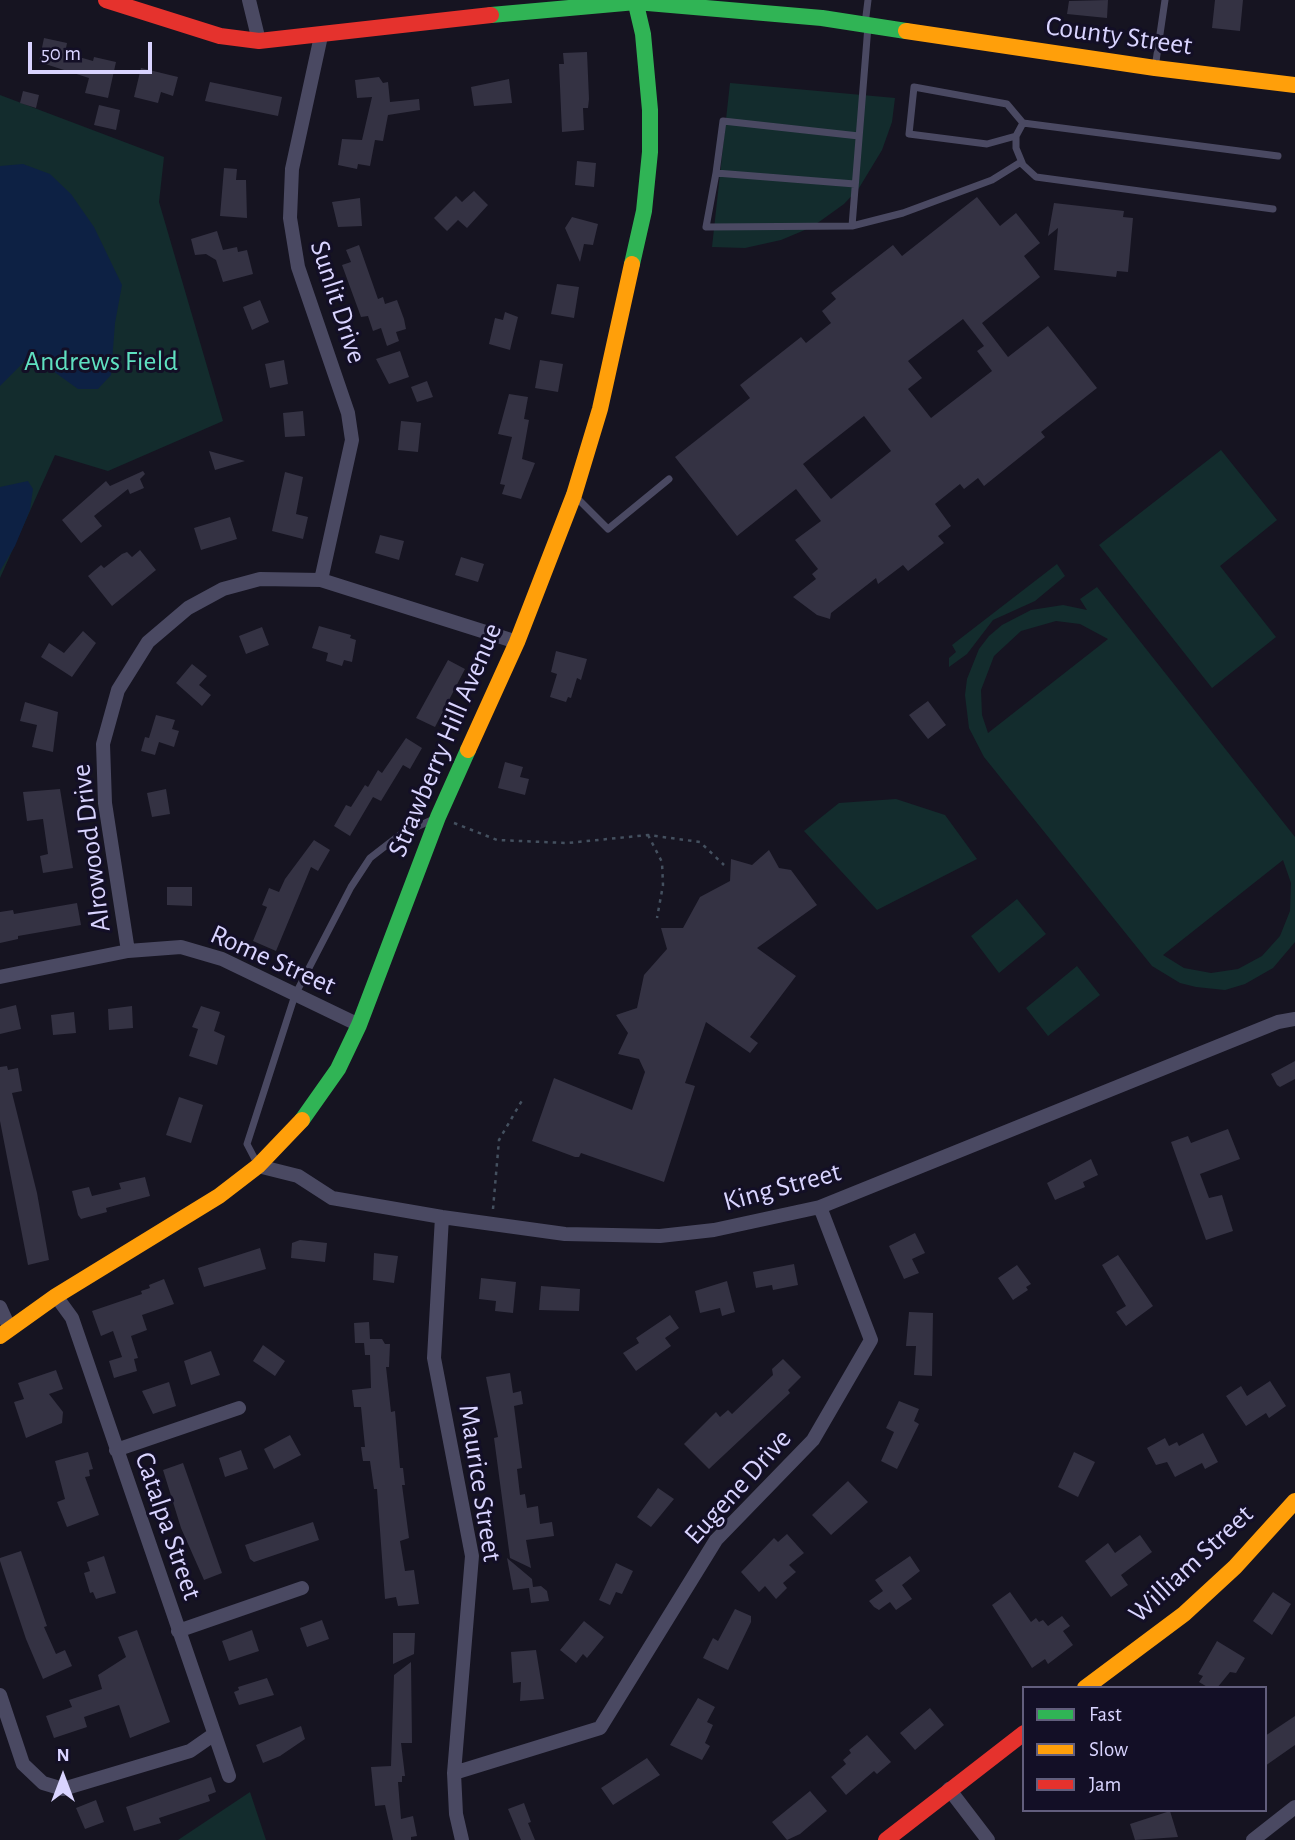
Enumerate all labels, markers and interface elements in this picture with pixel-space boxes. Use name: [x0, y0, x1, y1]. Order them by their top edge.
street label: County Street: [1044, 9, 1194, 63]
scale bar: [32, 28, 156, 72]
text: 50 m: [41, 43, 81, 64]
street label: Sunlit Drive: [302, 236, 374, 368]
park label: Andrews Field: [24, 345, 178, 379]
street label: Strawberry Hill Avenue: [381, 618, 509, 862]
street label: Alrowood Drive: [64, 762, 118, 934]
street label: Rome Street: [205, 917, 341, 1003]
street label: King Street: [719, 1155, 845, 1219]
street label: Maurice Street: [451, 1402, 509, 1564]
street label: Eugene Drive: [677, 1422, 799, 1552]
street label: Catalpa Street: [127, 1448, 209, 1604]
street label: William Street: [1122, 1498, 1260, 1630]
legend: [1022, 1686, 1267, 1812]
text: Fast: [1089, 1704, 1122, 1725]
text: Slow: [1089, 1739, 1128, 1760]
north arrow: [28, 1742, 98, 1812]
text: N: [56, 1746, 70, 1765]
text: Jam: [1089, 1774, 1121, 1795]

